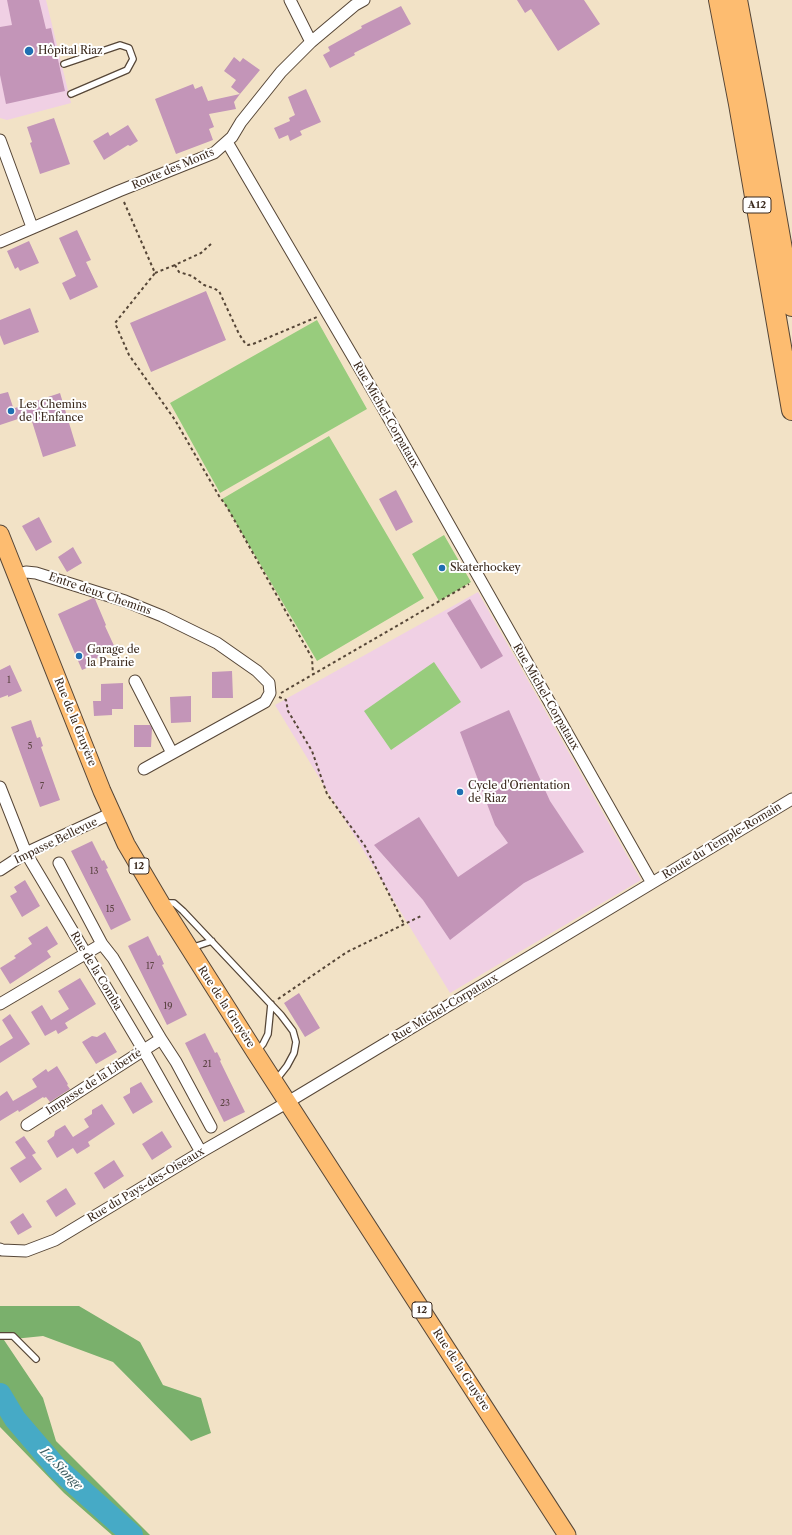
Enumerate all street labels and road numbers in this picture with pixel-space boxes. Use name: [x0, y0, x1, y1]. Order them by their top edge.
street label: Route des Monts: [130, 146, 216, 192]
road number: A12: [743, 197, 771, 213]
street label: Rue Michel-Corpataux: [350, 359, 422, 471]
street label: Entre deux Chemins: [47, 570, 153, 618]
street label: Rue Michel-Corpataux: [510, 641, 582, 753]
street label: Rue de la Gruyère: [51, 676, 99, 768]
street label: Route du Temple-Romain: [660, 800, 784, 882]
street label: Impasse Bellevue: [12, 815, 100, 867]
road number: 12: [129, 858, 149, 874]
street label: Rue de la Comba: [67, 929, 125, 1013]
street label: Rue de la Gruyère: [195, 964, 257, 1050]
street label: Rue Michel-Corpataux: [390, 971, 500, 1045]
street label: Impasse de la Liberté: [44, 1046, 144, 1118]
street label: Rue du Pays-des-Oiseaux: [85, 1145, 207, 1225]
road number: 12: [412, 1302, 432, 1318]
street label: Rue de la Gruyère: [430, 1327, 492, 1413]

